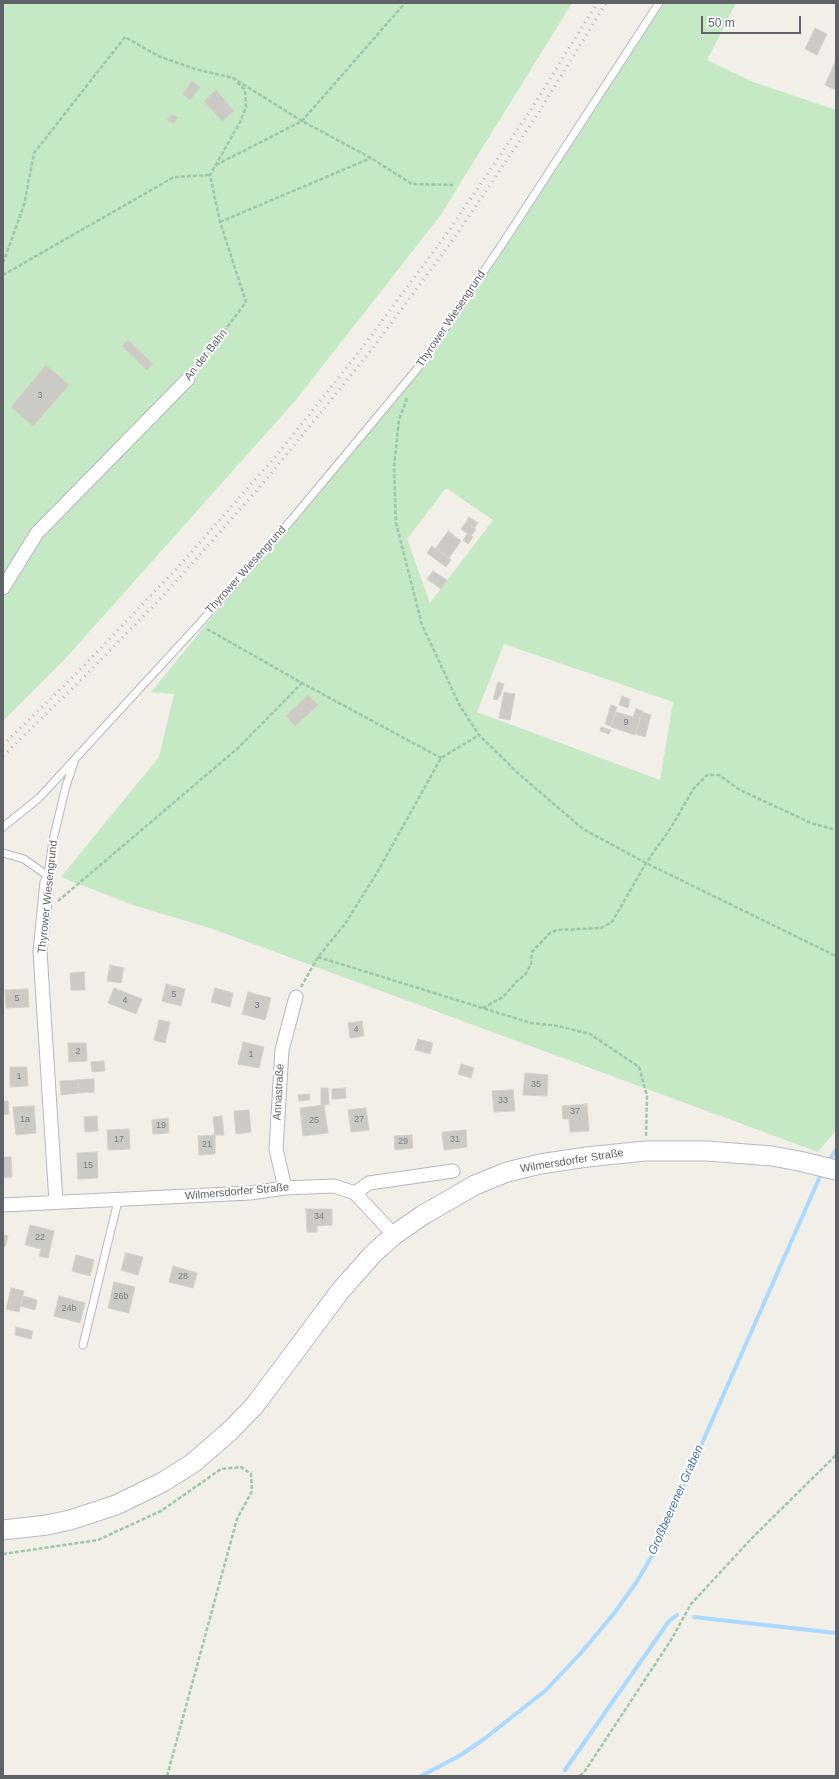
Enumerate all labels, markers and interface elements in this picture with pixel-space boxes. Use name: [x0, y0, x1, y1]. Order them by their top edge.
scale bar: [703, 8, 803, 34]
text: 50 m: [708, 16, 735, 30]
street label: Thyrower Wiesengrund: [414, 268, 488, 370]
street label: An der Bahn: [182, 327, 230, 383]
house number: 3: [37, 391, 43, 401]
street label: Thyrower Wiesengrund: [203, 523, 289, 617]
house number: 9: [623, 718, 629, 728]
street label: Thyrower Wiesengrund: [35, 840, 61, 954]
house number: 5: [171, 990, 177, 1000]
house number: 5: [14, 994, 20, 1004]
house number: 4: [122, 996, 128, 1006]
house number: 3: [254, 1001, 260, 1011]
house number: 4: [353, 1025, 359, 1035]
house number: 2: [75, 1047, 81, 1057]
house number: 1: [248, 1050, 254, 1060]
street label: Annastraße: [271, 1063, 287, 1121]
house number: 1: [16, 1072, 22, 1082]
house number: 35: [531, 1080, 541, 1090]
house number: 33: [498, 1096, 508, 1106]
house number: 37: [570, 1107, 580, 1117]
house number: 1a: [20, 1115, 30, 1125]
house number: 27: [354, 1115, 364, 1125]
house number: 25: [309, 1116, 319, 1126]
house number: 19: [156, 1121, 166, 1131]
house number: 17: [114, 1135, 124, 1145]
house number: 31: [450, 1135, 460, 1145]
house number: 29: [398, 1137, 408, 1147]
house number: 21: [202, 1140, 212, 1150]
street label: Wilmersdorfer Straße: [519, 1146, 625, 1176]
house number: 15: [83, 1161, 93, 1171]
street label: Wilmersdorfer Straße: [184, 1181, 290, 1203]
house number: 34: [314, 1212, 324, 1222]
house number: 22: [35, 1233, 45, 1243]
house number: 28: [178, 1272, 188, 1282]
house number: 26b: [113, 1292, 129, 1302]
house number: 24b: [61, 1304, 77, 1314]
water label: Großbeerener Graben: [645, 1443, 707, 1557]

